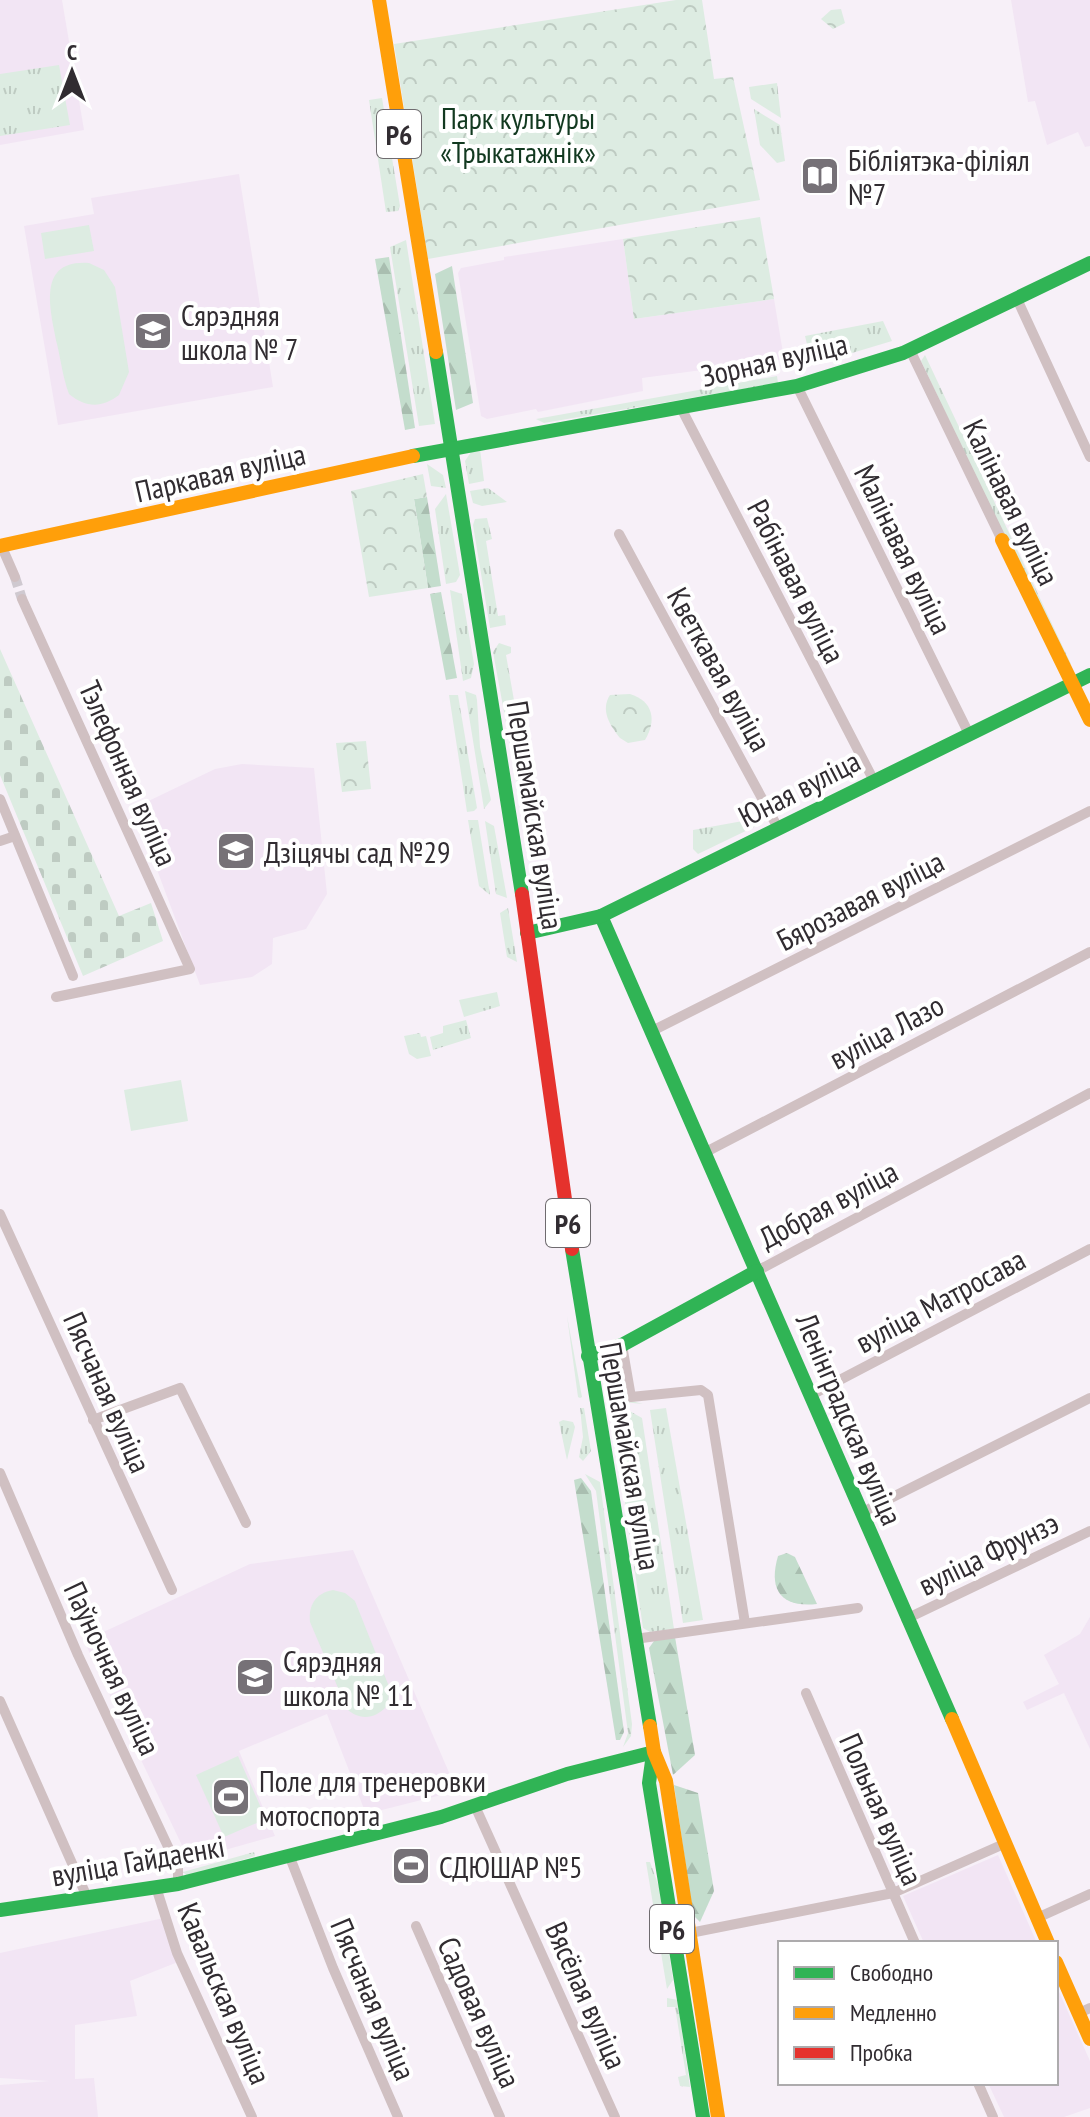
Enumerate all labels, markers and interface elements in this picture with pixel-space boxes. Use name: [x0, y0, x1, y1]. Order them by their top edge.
north arrow: [32, 32, 112, 112]
text: С: [67, 38, 77, 66]
park label: Парк культуры «Трыкатажнік»: [440, 98, 596, 171]
road number: Р6: [377, 110, 421, 158]
place label: Бібліятэка-філіял №7: [848, 140, 1030, 213]
library icon: Бібліятэка-філіял №7: [799, 155, 841, 197]
place label: Сярэдняя школа № 7: [181, 295, 298, 368]
school or university icon: Сярэдняя школа № 7: [132, 310, 174, 352]
street label: Зорная вуліца: [697, 323, 851, 395]
street label: Калінавая вуліца: [955, 413, 1069, 591]
street label: Паркавая вуліца: [131, 433, 309, 511]
street label: Малінавая вуліца: [846, 458, 962, 640]
street label: Рабінавая вуліца: [739, 493, 855, 669]
street label: Кветкавая вуліца: [659, 580, 781, 758]
street label: Тэлефонная вуліца: [71, 674, 187, 872]
street label: Першамайская вуліца: [499, 698, 573, 932]
street label: Юная вуліца: [732, 741, 866, 835]
school or university icon: Дзіцячы сад №29: [215, 830, 257, 872]
place label: Дзіцячы сад №29: [264, 832, 451, 871]
street label: Бярозавая вуліца: [770, 841, 950, 959]
street label: вуліца Лазо: [822, 985, 950, 1077]
street label: Добрая вуліца: [752, 1151, 904, 1257]
road number: Р6: [546, 1199, 590, 1247]
street label: вуліца Матросава: [848, 1239, 1032, 1361]
street label: Пясчаная вуліца: [55, 1306, 161, 1478]
street label: Ленінградская вуліца: [787, 1306, 912, 1531]
street label: Першамайская вуліца: [592, 1339, 670, 1573]
street label: вуліца Фрунзэ: [912, 1502, 1064, 1604]
street label: Паўночная вуліца: [56, 1575, 170, 1761]
place label: Сярэдняя школа № 11: [283, 1641, 414, 1714]
school or university icon: Сярэдняя школа № 11: [234, 1656, 276, 1698]
street label: Польная вуліца: [831, 1727, 933, 1891]
place label: Поле для тренеровки мотоспорта: [259, 1761, 486, 1834]
sports icon: Поле для тренеровки мотоспорта: [210, 1776, 252, 1818]
street label: вуліца Гайдаенкі: [48, 1826, 228, 1894]
sports icon: СДЮШАР №5: [390, 1845, 432, 1887]
place label: СДЮШАР №5: [439, 1847, 582, 1886]
street label: Кавальская вуліца: [169, 1896, 281, 2090]
road number: Р6: [650, 1905, 694, 1953]
street label: Пясчаная вуліца: [322, 1912, 426, 2086]
street label: Вясёлая вуліца: [537, 1915, 637, 2075]
street label: Садовая вуліца: [429, 1931, 531, 2093]
legend: [778, 1941, 1058, 2085]
text: Свободно: [850, 1957, 933, 1988]
text: Медленно: [850, 1997, 937, 2028]
text: Пробка: [850, 2037, 913, 2068]

